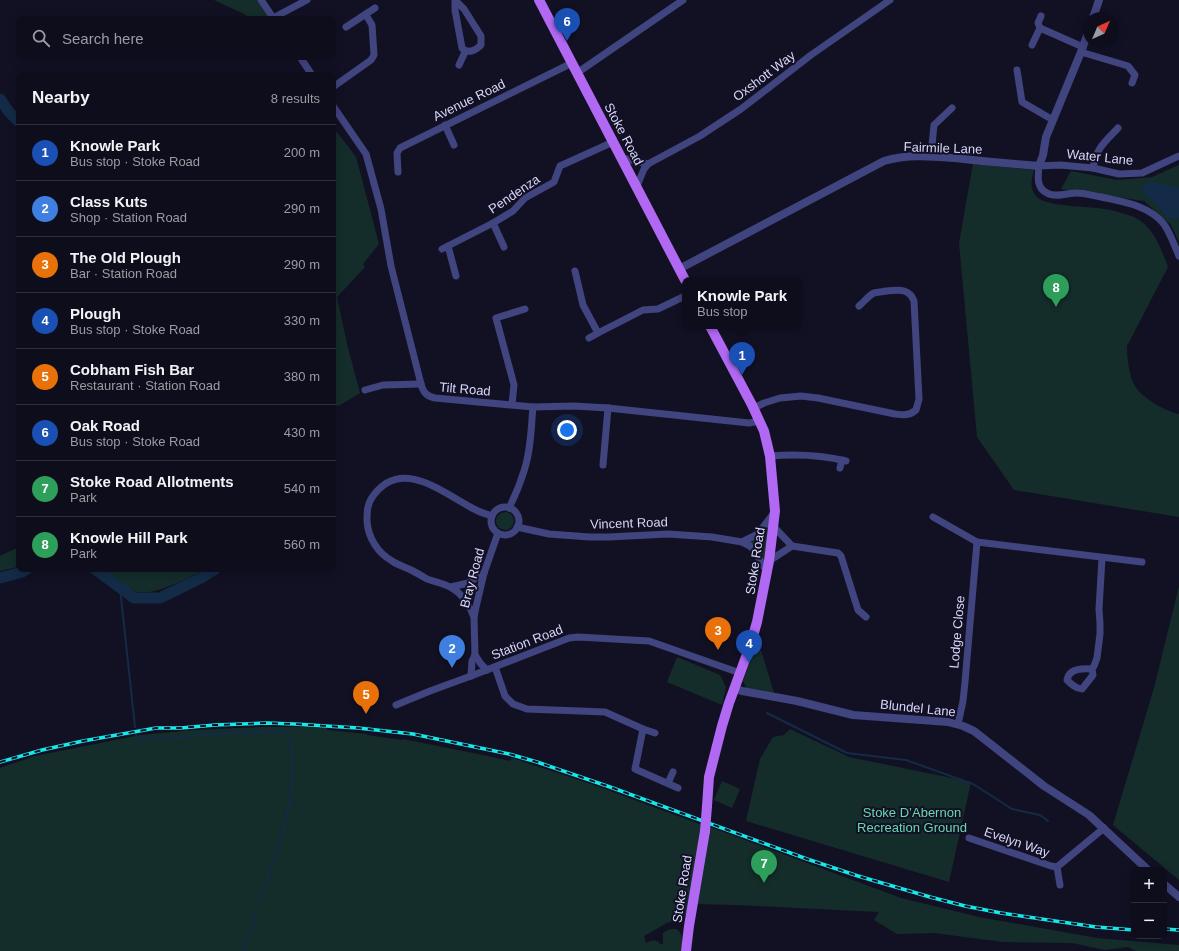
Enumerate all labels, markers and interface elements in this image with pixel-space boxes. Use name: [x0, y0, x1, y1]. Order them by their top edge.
pin: 6: [554, 8, 580, 41]
north arrow: [1083, 12, 1119, 48]
search box: [16, 16, 336, 60]
icon: search: [30, 27, 52, 49]
text: Search here: [62, 30, 144, 47]
street label: Oxshott Way: [730, 47, 798, 104]
street label: Avenue Road: [430, 76, 508, 124]
text: Nearby: [32, 88, 90, 107]
text: 8 results: [271, 91, 320, 106]
street label: Stoke Road: [601, 100, 647, 168]
text: Knowle Park: [70, 137, 160, 154]
street label: Fairmile Lane: [903, 139, 983, 157]
text: 1: [41, 145, 49, 160]
text: 200 m: [284, 145, 320, 160]
street label: Water Lane: [1066, 146, 1134, 168]
text: Bus stop · Stoke Road: [70, 154, 200, 169]
street label: Pendenza: [486, 171, 543, 217]
text: Class Kuts: [70, 193, 148, 210]
text: 2: [41, 201, 49, 216]
text: 290 m: [284, 201, 320, 216]
text: Shop · Station Road: [70, 210, 187, 225]
text: The Old Plough: [70, 249, 181, 266]
text: 3: [41, 257, 49, 272]
text: 290 m: [284, 257, 320, 272]
text: Bar · Station Road: [70, 266, 177, 281]
pin: 8: [1043, 274, 1069, 307]
popup: [682, 277, 802, 329]
text: Knowle Park: [697, 287, 787, 304]
text: Bus stop: [697, 304, 748, 319]
text: Plough: [70, 305, 121, 322]
text: 4: [41, 313, 49, 328]
text: 330 m: [284, 313, 320, 328]
text: Bus stop · Stoke Road: [70, 322, 200, 337]
pin: 1: [729, 342, 755, 375]
text: Cobham Fish Bar: [70, 361, 194, 378]
text: 5: [41, 369, 49, 384]
text: 380 m: [284, 369, 320, 384]
text: Restaurant · Station Road: [70, 378, 220, 393]
street label: Tilt Road: [439, 379, 491, 399]
text: Oak Road: [70, 417, 140, 434]
your location: [557, 420, 577, 440]
text: 6: [41, 425, 49, 440]
text: 430 m: [284, 425, 320, 440]
text: Bus stop · Stoke Road: [70, 434, 200, 449]
text: Stoke Road Allotments: [70, 473, 234, 490]
text: 7: [41, 481, 49, 496]
text: 540 m: [284, 481, 320, 496]
text: Park: [70, 490, 97, 505]
street label: Vincent Road: [590, 514, 668, 532]
street label: Stoke Road: [742, 526, 768, 596]
text: Knowle Hill Park: [70, 529, 188, 546]
text: 8: [41, 537, 49, 552]
text: 560 m: [284, 537, 320, 552]
text: Park: [70, 546, 97, 561]
street label: Bray Road: [457, 546, 487, 610]
street label: Lodge Close: [946, 595, 968, 669]
pin: 3: [705, 617, 731, 650]
street label: Station Road: [489, 622, 565, 662]
pin: 4: [736, 630, 762, 663]
pin: 2: [439, 635, 465, 668]
pin: 5: [353, 681, 379, 714]
street label: Blundel Lane: [879, 697, 957, 719]
park label: Stoke D’Abernon Recreation Ground: [857, 805, 967, 835]
street label: Evelyn Way: [982, 824, 1052, 860]
pin: 7: [751, 850, 777, 883]
street label: Stoke Road: [669, 854, 695, 924]
map controls: [1131, 867, 1167, 939]
button: +: [1131, 867, 1167, 903]
button: −: [1131, 903, 1167, 939]

